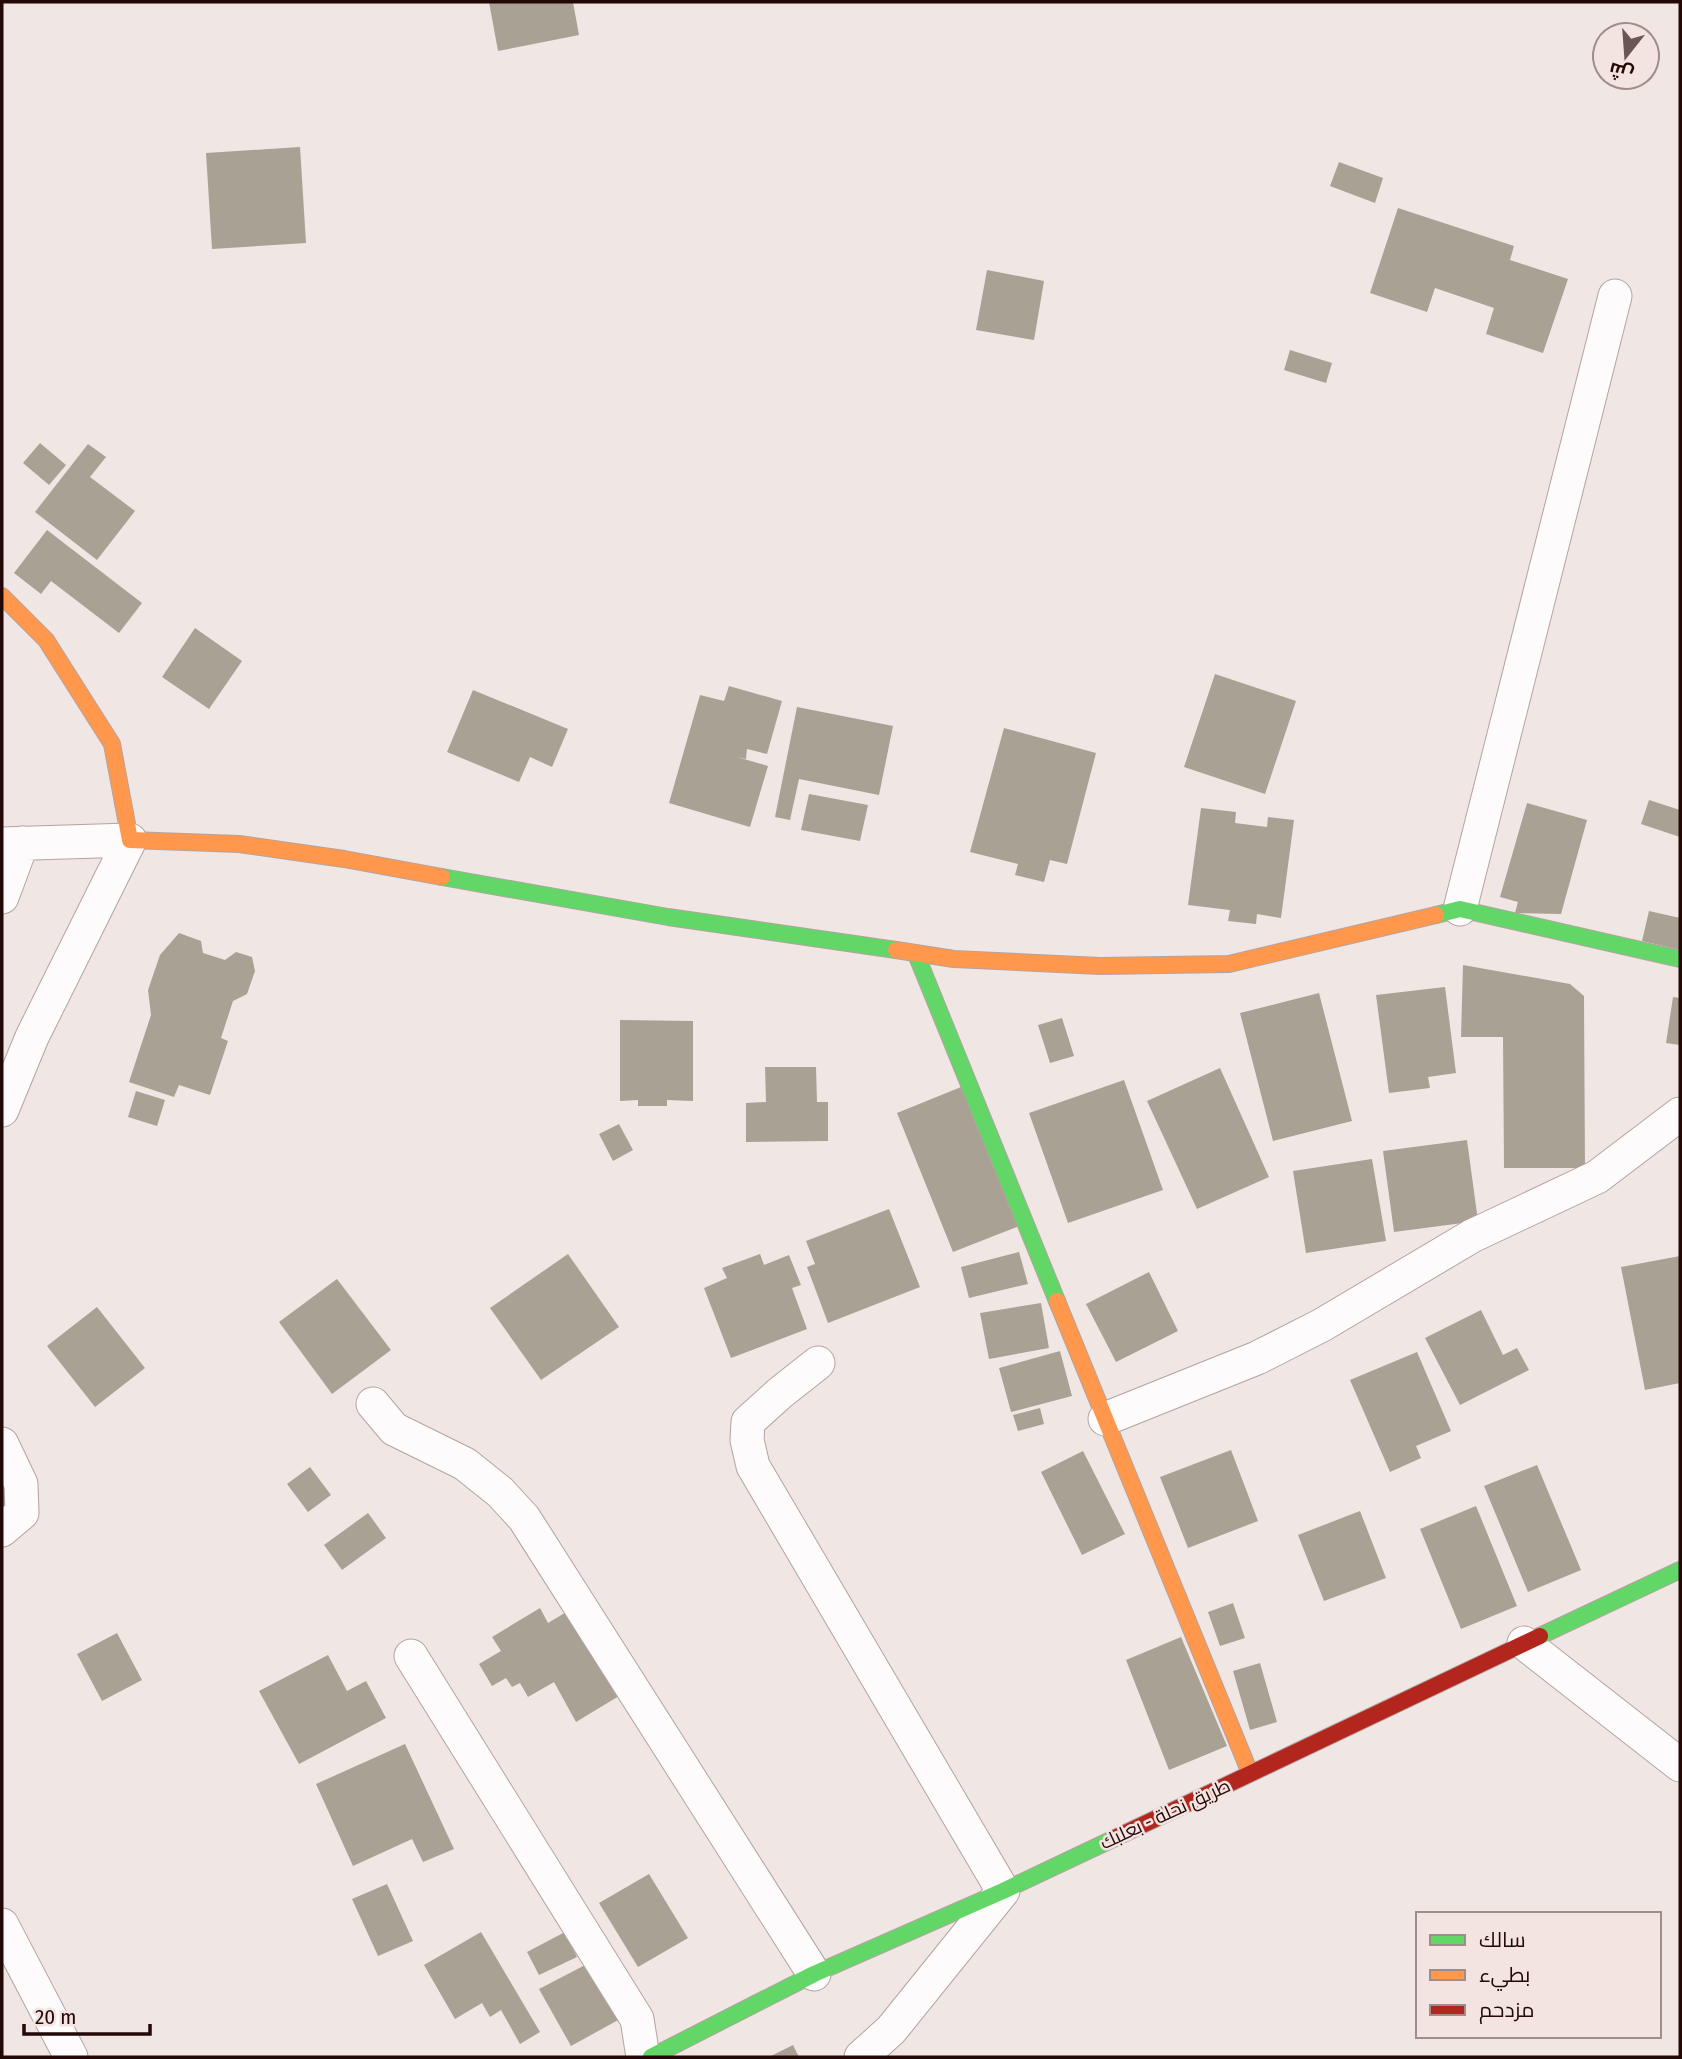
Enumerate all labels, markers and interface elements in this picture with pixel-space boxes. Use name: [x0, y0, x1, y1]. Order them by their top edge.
north arrow: [1591, 21, 1661, 91]
text: ش: [1606, 57, 1636, 86]
street label: طريق نحلة - بعلبك: [1096, 1774, 1234, 1855]
legend: [1416, 1912, 1661, 2038]
text: سالك: [1479, 1927, 1526, 1953]
text: بطيء: [1479, 1962, 1530, 1991]
scale bar: [24, 1993, 150, 2037]
text: مزدحم: [1479, 1997, 1534, 2024]
text: 20 m: [35, 2004, 76, 2030]

